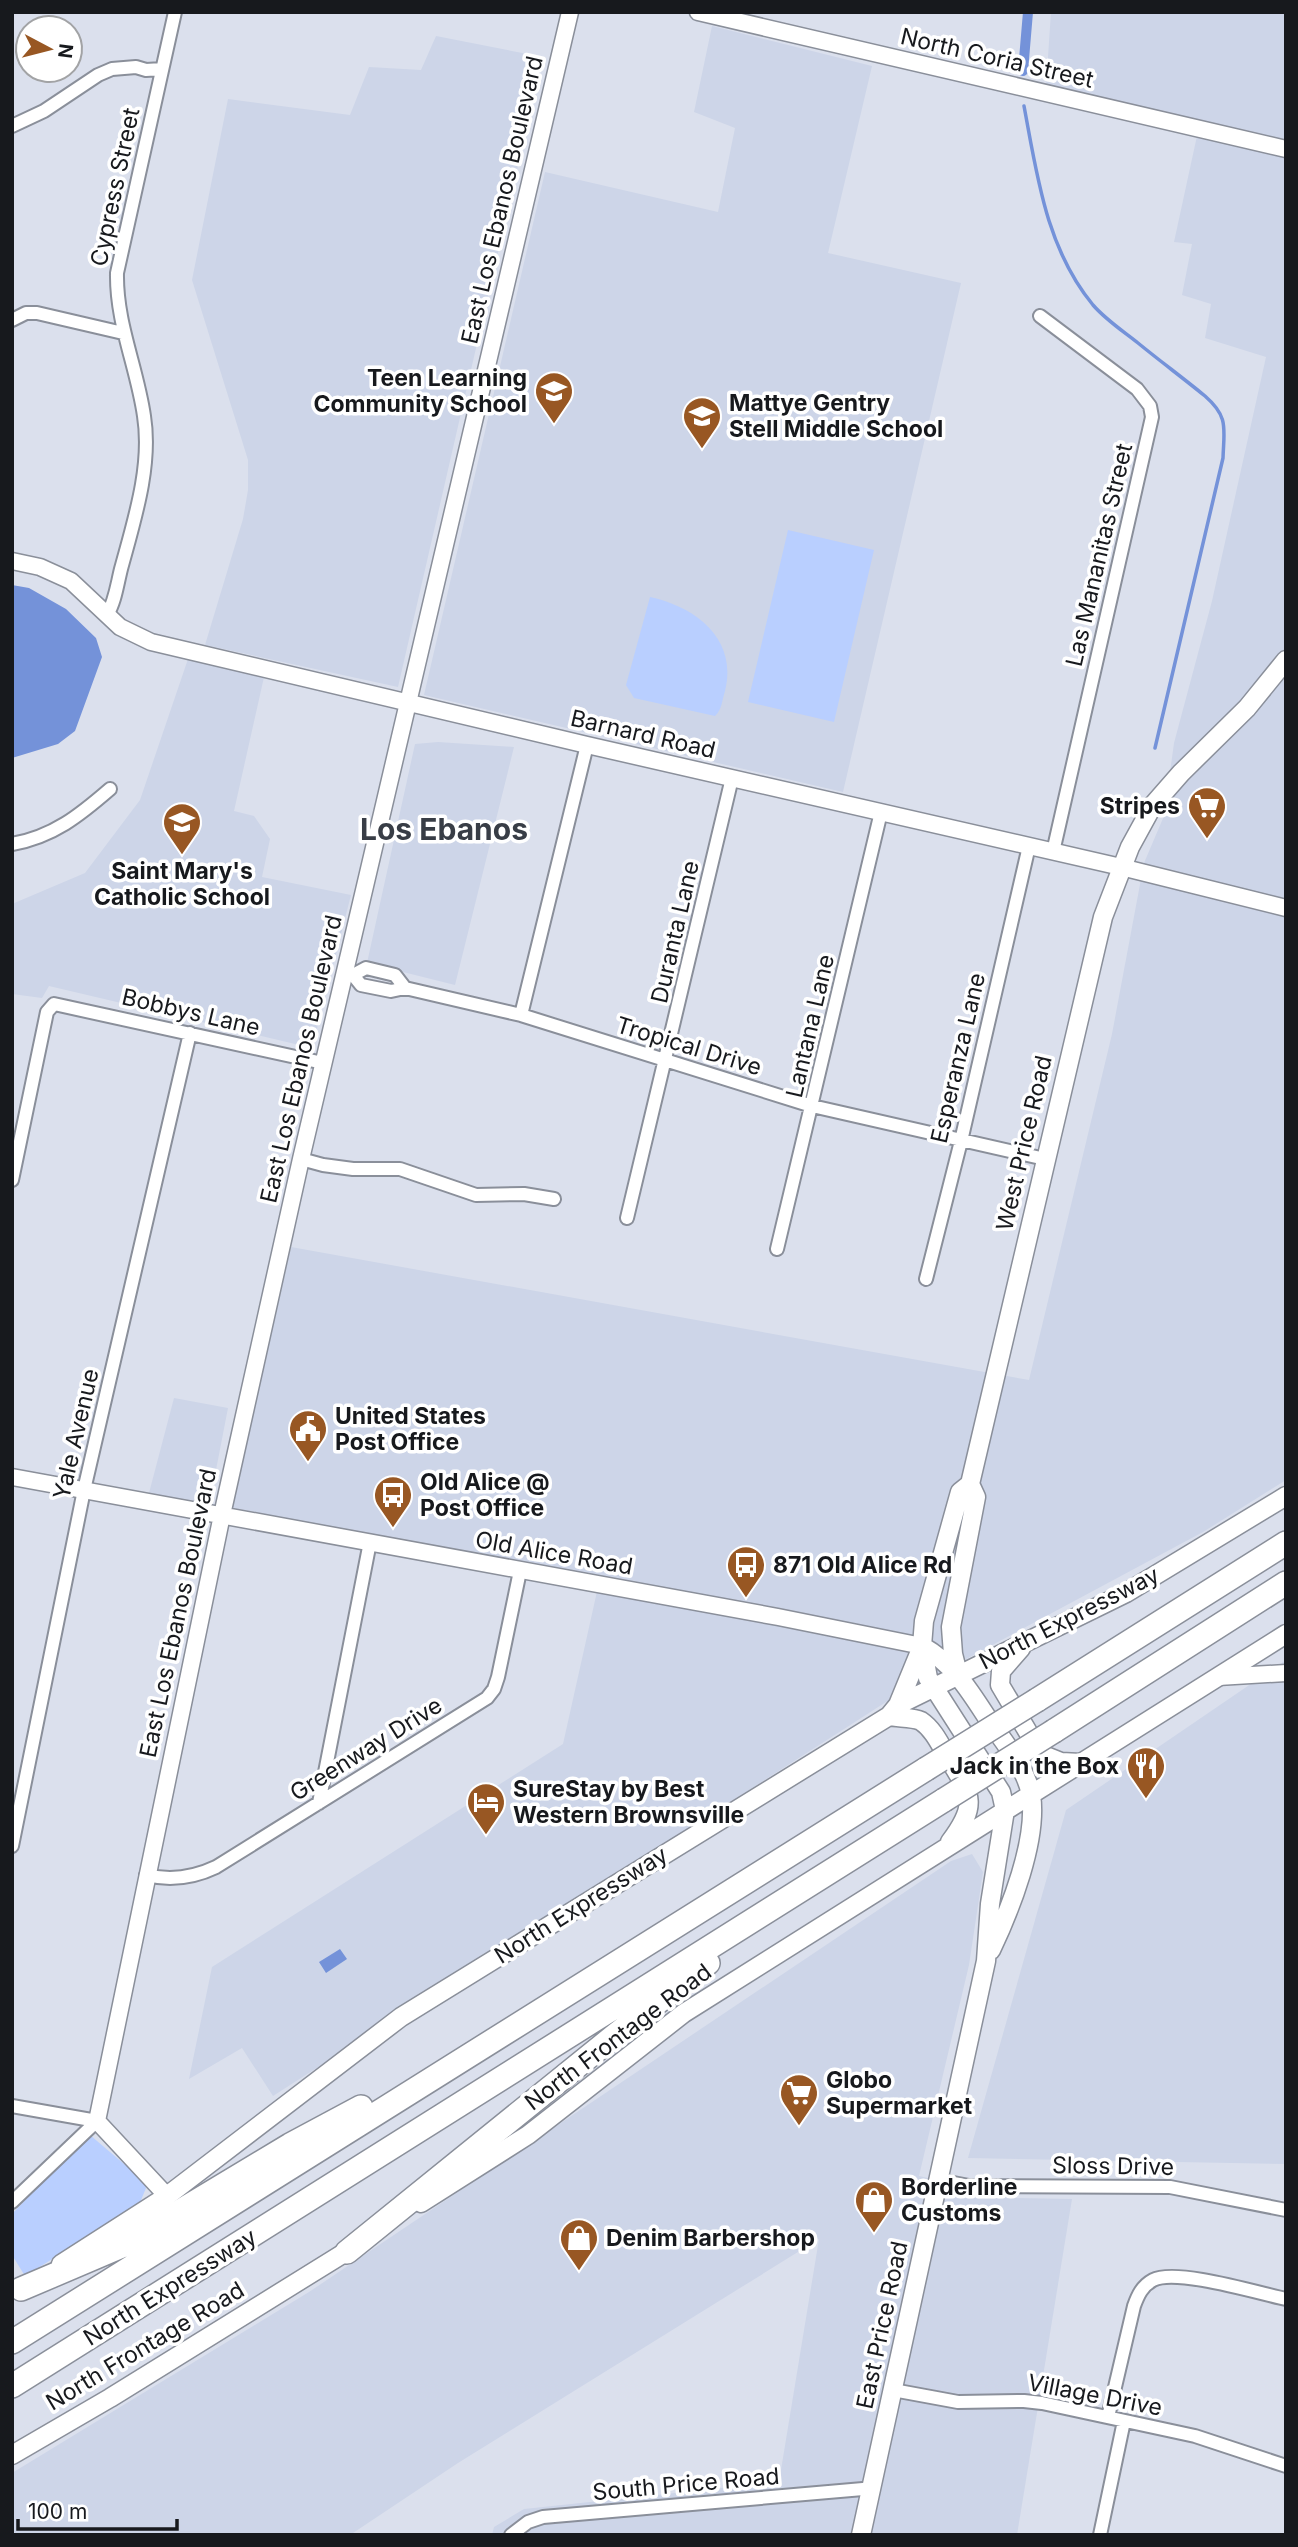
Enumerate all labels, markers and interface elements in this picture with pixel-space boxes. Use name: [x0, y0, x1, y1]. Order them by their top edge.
north arrow: [14, 14, 84, 84]
street label: North Coria Street: [898, 22, 1097, 94]
text: N: [53, 42, 78, 60]
street label: East Los Ebanos Boulevard: [455, 53, 549, 347]
street label: Cypress Street: [85, 105, 146, 269]
place label: Teen Learning Community School: [313, 364, 527, 418]
school or university icon: Teen Learning Community School: [533, 370, 575, 425]
place label: Mattye Gentry Stell Middle School: [729, 389, 943, 443]
school or university icon: Mattye Gentry Stell Middle School: [681, 395, 723, 450]
street label: Las Mananitas Street: [1060, 440, 1138, 669]
street label: Barnard Road: [568, 704, 718, 764]
supermarket icon: Stripes: [1186, 785, 1228, 840]
place label: Stripes: [1100, 792, 1180, 820]
school or university icon: Saint Mary's Catholic School: [161, 801, 203, 856]
district label: Los Ebanos: [360, 811, 528, 847]
place label: Saint Mary's Catholic School: [94, 857, 270, 911]
street label: Duranta Lane: [645, 858, 705, 1006]
street label: East Los Ebanos Boulevard: [254, 912, 348, 1206]
street label: Lantana Lane: [780, 952, 840, 1100]
street label: Esperanza Lane: [925, 970, 991, 1146]
street label: Bobbys Lane: [119, 982, 263, 1042]
street label: Tropical Drive: [613, 1011, 765, 1081]
street label: West Price Road: [990, 1053, 1058, 1233]
street label: Yale Avenue: [47, 1366, 105, 1502]
place label: United States Post Office: [335, 1402, 486, 1456]
public building icon: United States Post Office: [287, 1408, 329, 1463]
street label: East Los Ebanos Boulevard: [134, 1466, 222, 1760]
place label: Old Alice @ Post Office: [420, 1468, 550, 1522]
bus stop icon: Old Alice @ Post Office: [372, 1474, 414, 1529]
street label: Old Alice Road: [473, 1525, 635, 1581]
bus stop icon: 871 Old Alice Rd: [725, 1544, 767, 1599]
place label: 871 Old Alice Rd: [773, 1551, 952, 1579]
street label: North Expressway: [974, 1560, 1164, 1676]
street label: Greenway Drive: [285, 1691, 447, 1807]
restaurant icon: Jack in the Box: [1125, 1745, 1167, 1800]
place label: Jack in the Box: [950, 1752, 1119, 1780]
place label: SureStay by Best Western Brownsville: [513, 1775, 744, 1829]
hotel icon: SureStay by Best Western Brownsville: [465, 1781, 507, 1836]
street label: North Expressway: [489, 1841, 673, 1969]
street label: North Frontage Road: [519, 1958, 717, 2116]
place label: Globo Supermarket: [826, 2066, 973, 2120]
supermarket icon: Globo Supermarket: [778, 2072, 820, 2127]
street label: Sloss Drive: [1052, 2151, 1174, 2181]
place label: Borderline Customs: [901, 2173, 1018, 2227]
shop icon: Borderline Customs: [853, 2179, 895, 2234]
shop icon: Denim Barbershop: [558, 2217, 600, 2272]
street label: North Expressway: [78, 2223, 262, 2351]
place label: Denim Barbershop: [606, 2224, 815, 2252]
street label: East Price Road: [851, 2239, 913, 2411]
street label: North Frontage Road: [41, 2276, 249, 2416]
street label: Village Drive: [1025, 2368, 1165, 2422]
street label: South Price Road: [591, 2462, 781, 2506]
scale bar: [18, 2488, 177, 2532]
text: 100 m: [28, 2499, 87, 2524]

